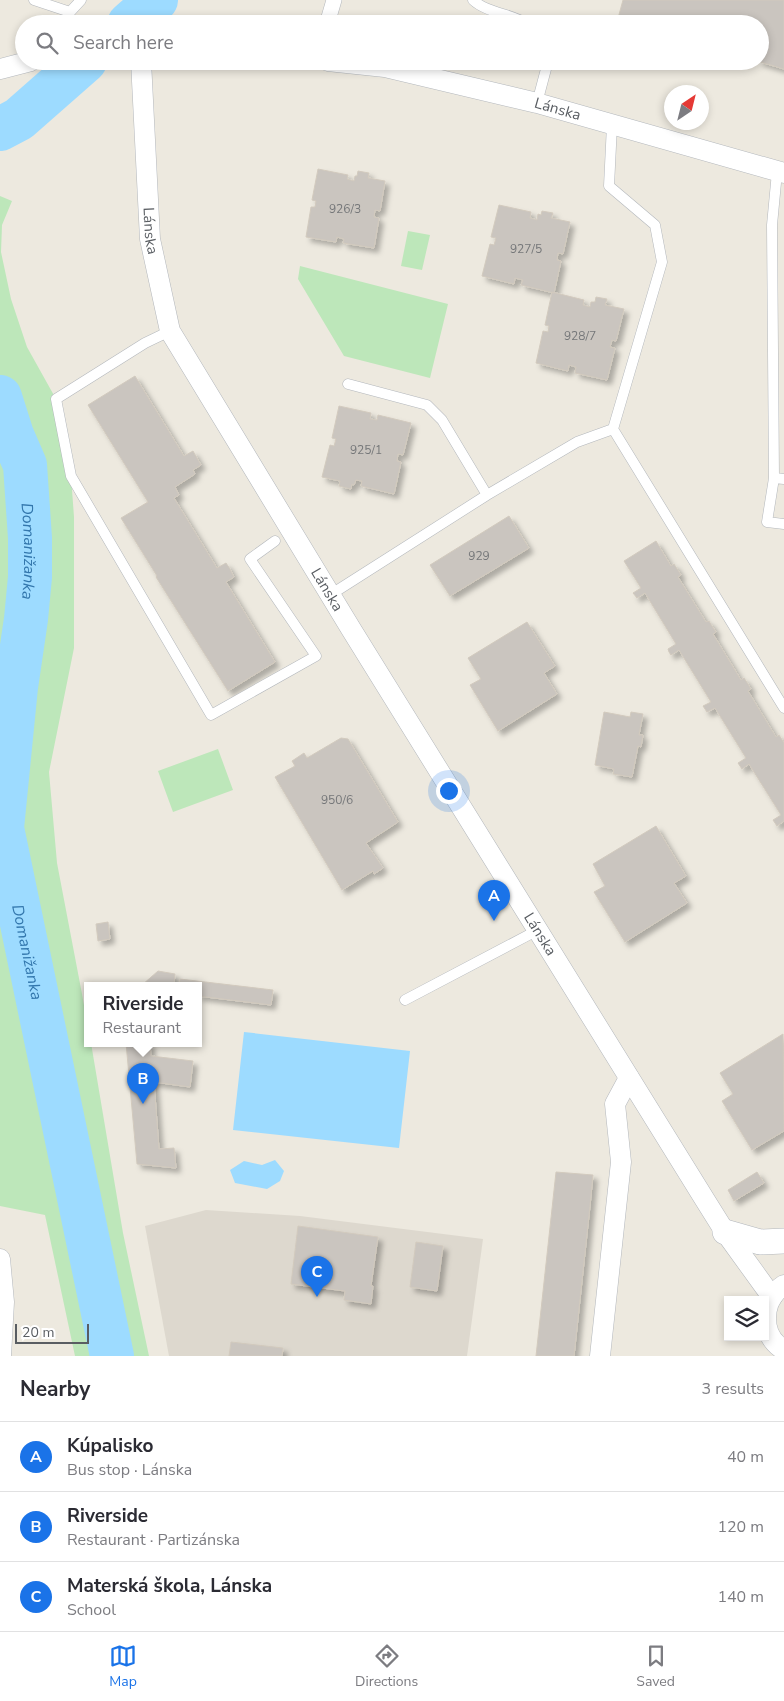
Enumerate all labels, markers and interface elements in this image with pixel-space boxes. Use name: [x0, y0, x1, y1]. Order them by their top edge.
search box: [15, 15, 769, 70]
icon: search: [33, 29, 61, 57]
text: Search here: [73, 30, 174, 56]
north arrow: [664, 85, 709, 130]
street label: Lánska: [532, 93, 583, 125]
house number: 926/3: [329, 201, 361, 217]
street label: Lánska: [138, 207, 163, 256]
house number: 927/5: [510, 241, 542, 257]
house number: 928/7: [564, 328, 596, 344]
house number: 925/1: [350, 442, 382, 458]
water label: Domanižanka: [16, 502, 40, 601]
house number: 929: [468, 548, 490, 564]
street label: Lánska: [306, 564, 348, 615]
your location: [436, 778, 462, 804]
house number: 950/6: [321, 792, 353, 808]
pin: A: [478, 880, 510, 921]
water label: Domanižanka: [6, 902, 48, 1002]
street label: Lánska: [519, 909, 561, 959]
popup: [84, 982, 202, 1047]
text: Riverside: [102, 991, 184, 1017]
text: Restaurant: [102, 1017, 181, 1039]
pin: B: [127, 1063, 159, 1104]
pin: C: [301, 1256, 333, 1297]
map controls: [724, 1296, 769, 1341]
button: layers: [724, 1296, 769, 1341]
scale bar: [15, 1321, 89, 1344]
text: 20 m: [22, 1323, 54, 1342]
text: Nearby: [20, 1375, 90, 1403]
text: 3 results: [702, 1378, 764, 1400]
text: Kúpalisko: [67, 1433, 153, 1459]
text: A: [30, 1446, 42, 1468]
text: 40 m: [727, 1446, 764, 1468]
text: Bus stop · Lánska: [67, 1459, 192, 1481]
text: Riverside: [67, 1503, 148, 1529]
text: B: [30, 1516, 42, 1538]
text: 120 m: [717, 1516, 764, 1538]
text: Restaurant · Partizánska: [67, 1529, 240, 1551]
text: Materská škola, Lánska: [67, 1573, 272, 1599]
text: C: [31, 1586, 41, 1608]
text: 140 m: [717, 1586, 764, 1608]
text: School: [67, 1599, 116, 1621]
tab: Map: [109, 1642, 137, 1691]
tab: Directions: [355, 1642, 418, 1691]
tab: Saved: [636, 1642, 675, 1691]

